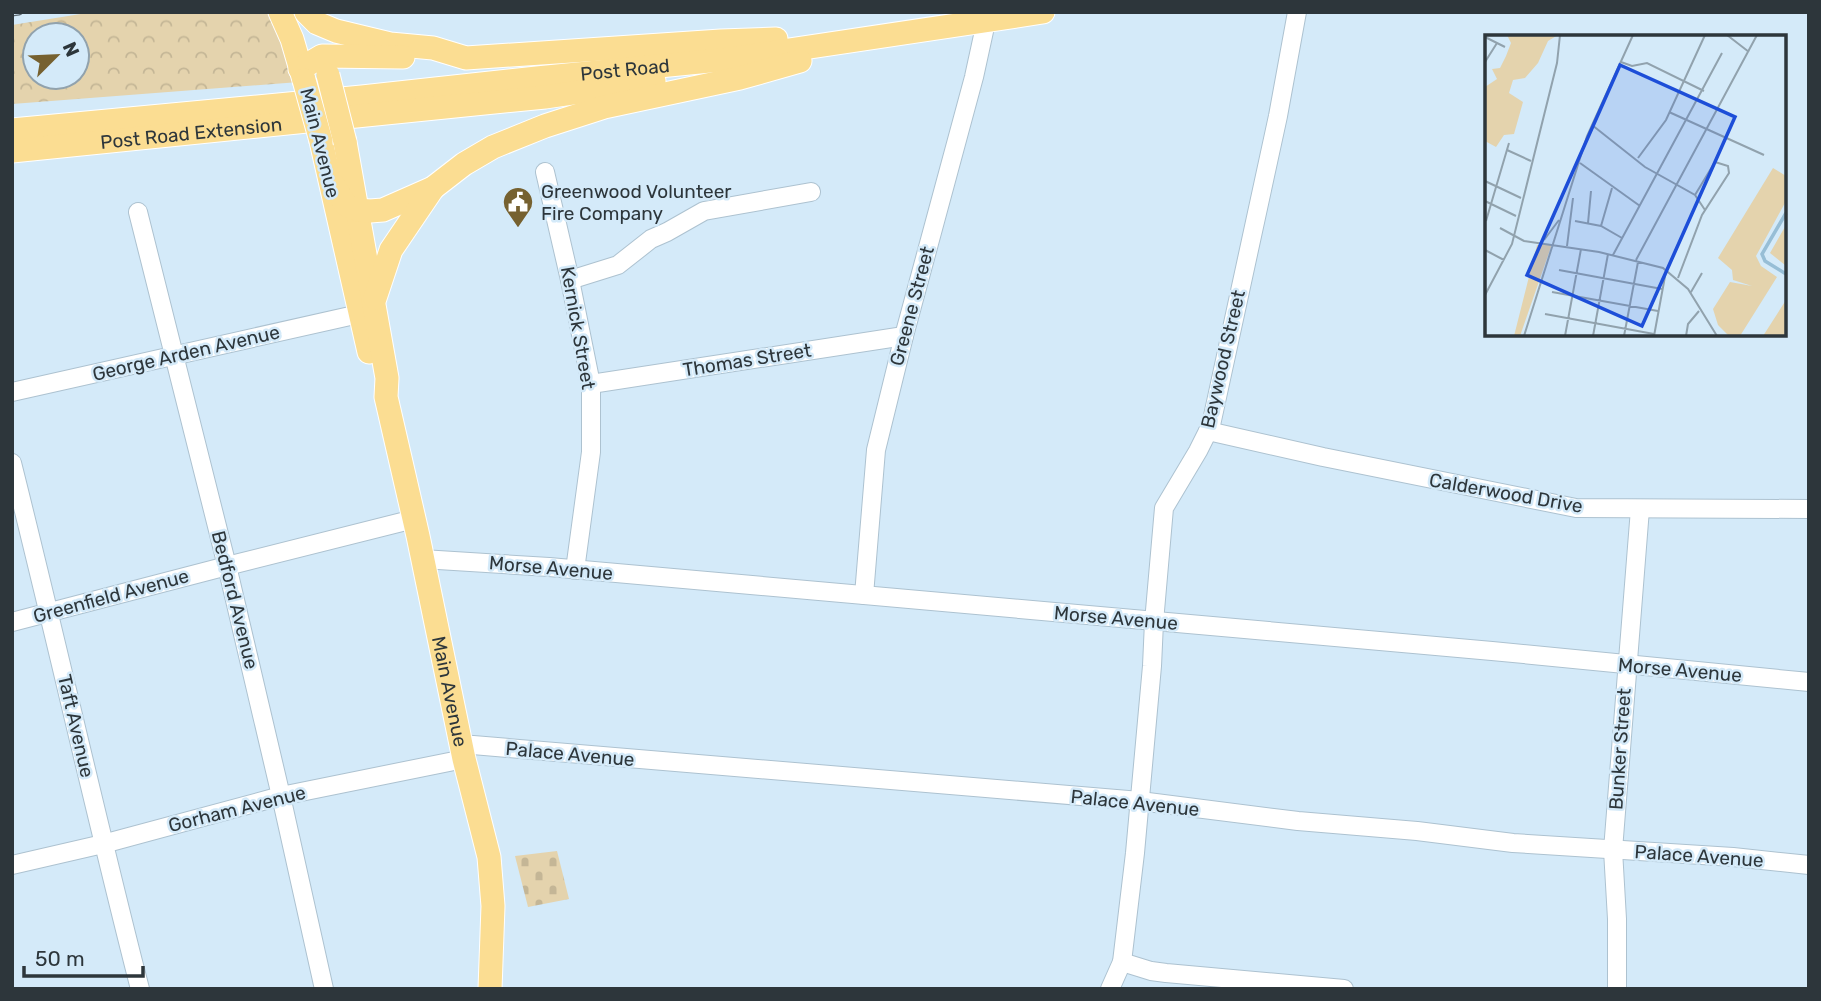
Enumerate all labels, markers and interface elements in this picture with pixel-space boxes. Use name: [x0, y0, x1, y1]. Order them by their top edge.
north arrow: [21, 21, 91, 91]
inset map: [1485, 35, 1786, 336]
text: N: [58, 38, 84, 60]
street label: Post Road: [579, 53, 671, 85]
street label: Main Avenue: [295, 86, 345, 200]
street label: Post Road Extension: [99, 112, 283, 153]
place label: Greenwood Volunteer Fire Company: [541, 180, 732, 225]
public building icon: Greenwood Volunteer Fire Company: [501, 185, 535, 229]
street label: Greene Street: [885, 243, 939, 368]
street label: Kernick Street: [556, 265, 600, 392]
street label: Baywood Street: [1196, 287, 1250, 430]
street label: George Arden Avenue: [90, 320, 282, 386]
street label: Thomas Street: [681, 338, 813, 382]
street label: Calderwood Drive: [1427, 468, 1585, 518]
street label: Bedford Avenue: [207, 528, 263, 672]
street label: Morse Avenue: [488, 551, 614, 585]
street label: Greenfield Avenue: [31, 564, 191, 628]
street label: Morse Avenue: [1053, 601, 1179, 635]
street label: Main Avenue: [427, 634, 473, 749]
street label: Morse Avenue: [1617, 653, 1743, 687]
street label: Taft Avenue: [53, 672, 99, 780]
street label: Bunker Street: [1604, 687, 1636, 811]
street label: Palace Avenue: [505, 737, 635, 771]
street label: Gorham Avenue: [166, 781, 308, 837]
street label: Palace Avenue: [1069, 785, 1201, 821]
street label: Palace Avenue: [1634, 840, 1764, 872]
scale bar: [24, 934, 144, 978]
text: 50 m: [35, 946, 85, 971]

